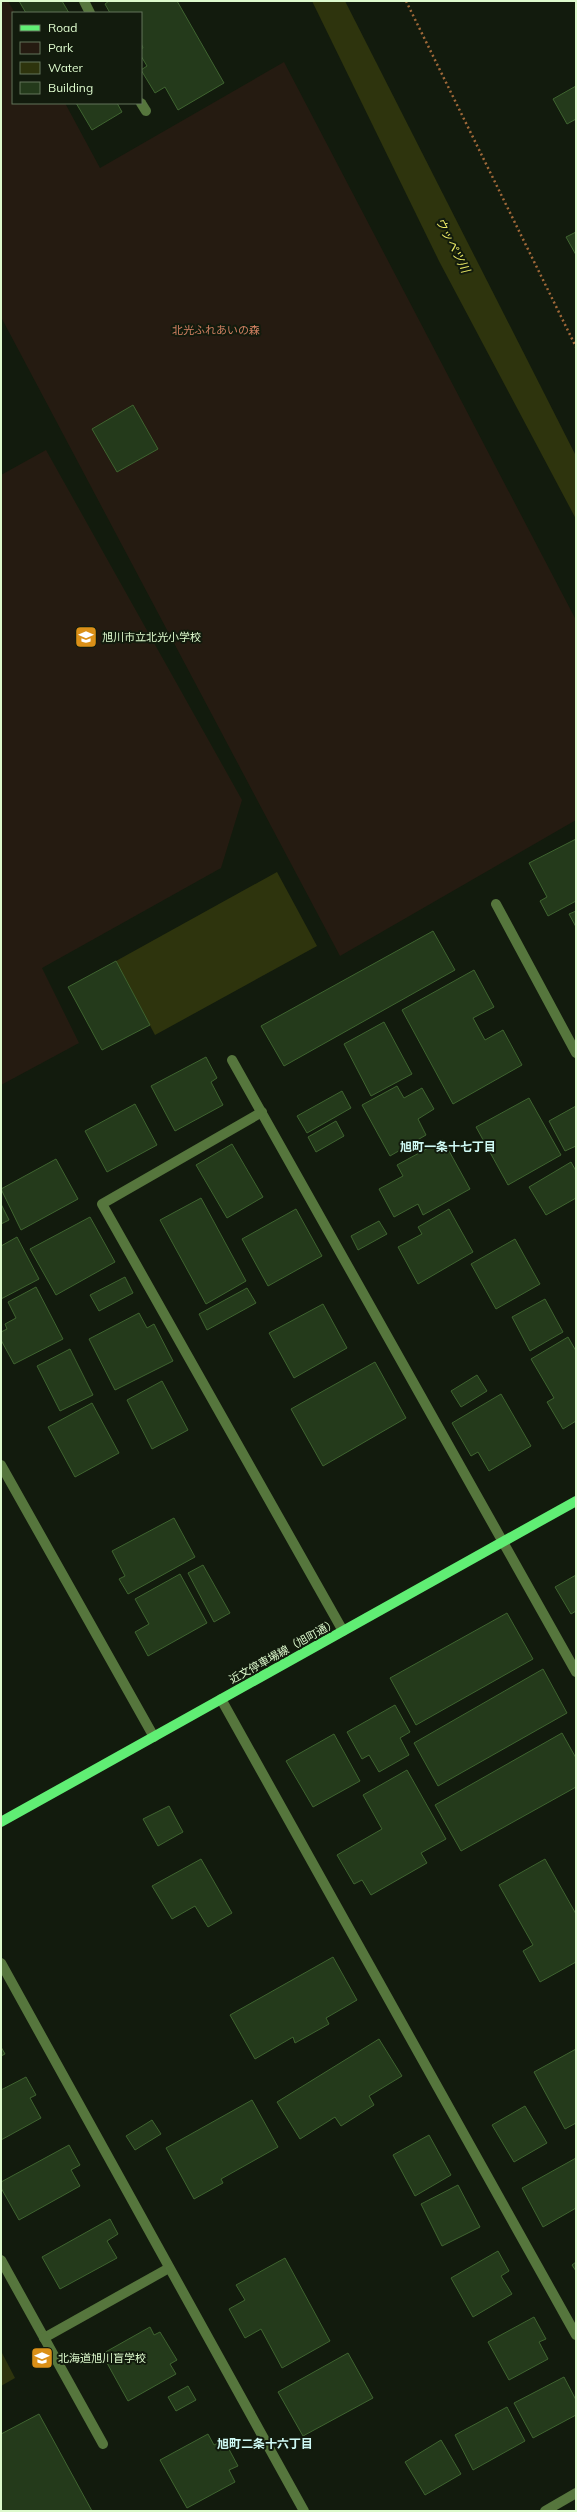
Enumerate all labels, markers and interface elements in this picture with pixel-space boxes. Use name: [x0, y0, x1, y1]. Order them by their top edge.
legend: [12, 12, 142, 104]
text: Road: [48, 20, 77, 35]
text: Park: [48, 40, 74, 55]
text: Water: [48, 60, 84, 75]
text: Building: [48, 80, 93, 95]
water label: ウッペツ川: [433, 215, 474, 277]
park label: 北光ふれあいの森: [172, 323, 260, 337]
school or university icon: 旭川市立北光小学校: [73, 624, 99, 650]
place label: 旭川市立北光小学校: [102, 630, 201, 644]
district label: 旭町一条十七丁目: [400, 1139, 496, 1154]
street label: 近文停車場線（旭町通）: [227, 1616, 339, 1686]
school or university icon: 北海道旭川盲学校: [29, 2345, 55, 2371]
place label: 北海道旭川盲学校: [58, 2351, 146, 2365]
district label: 旭町二条十六丁目: [217, 2436, 313, 2451]

